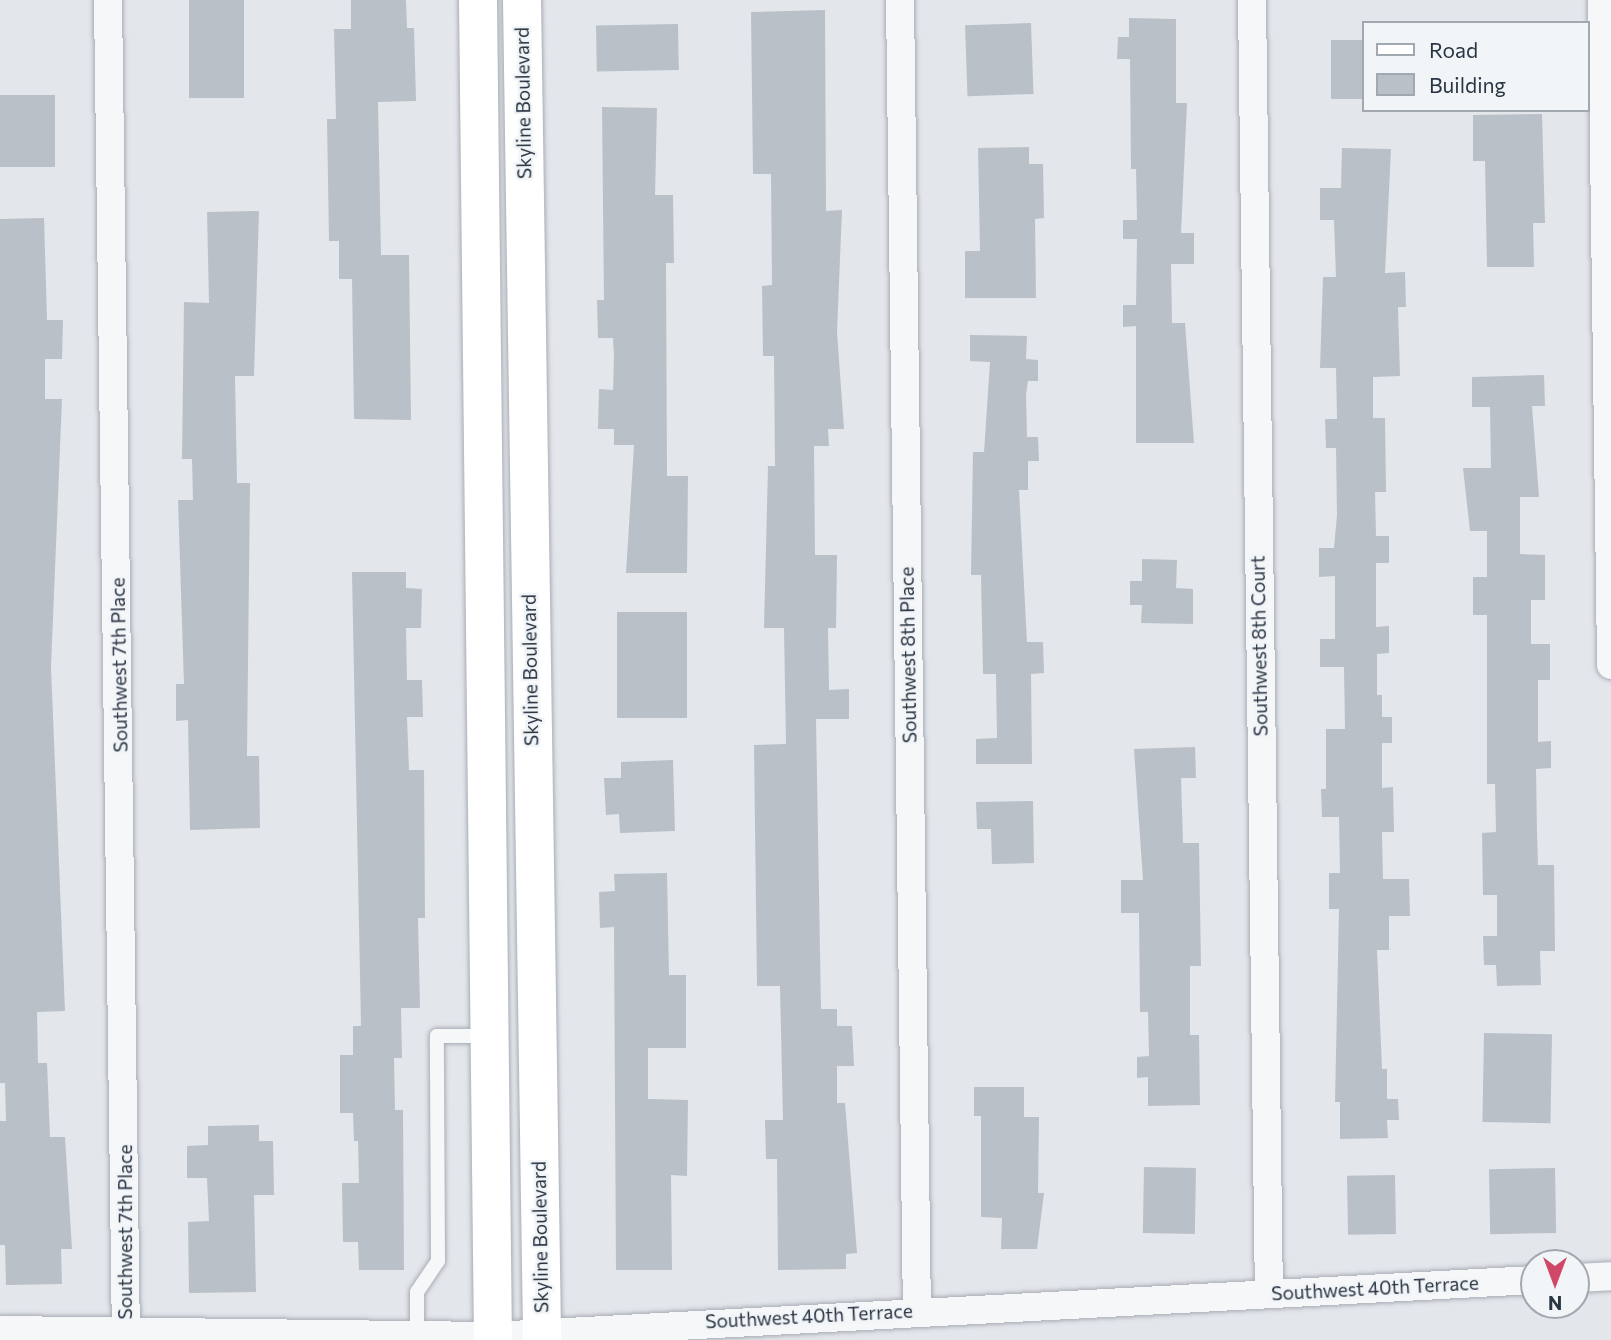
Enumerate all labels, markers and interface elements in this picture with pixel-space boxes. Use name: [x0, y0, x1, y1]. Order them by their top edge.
legend: [1362, 21, 1590, 112]
street label: Skyline Boulevard: [510, 27, 536, 179]
text: Road: [1429, 37, 1478, 62]
text: Building: [1429, 72, 1506, 97]
street label: Southwest 8th Court: [1246, 555, 1272, 737]
street label: Southwest 8th Place: [895, 567, 921, 743]
street label: Southwest 7th Place: [106, 577, 132, 753]
street label: Skyline Boulevard: [517, 594, 543, 746]
street label: Southwest 7th Place: [114, 1145, 136, 1319]
street label: Skyline Boulevard: [527, 1161, 553, 1313]
north arrow: [1520, 1249, 1590, 1319]
street label: Southwest 40th Terrace: [1271, 1271, 1479, 1305]
text: N: [1548, 1292, 1562, 1315]
street label: Southwest 40th Terrace: [705, 1299, 913, 1333]

